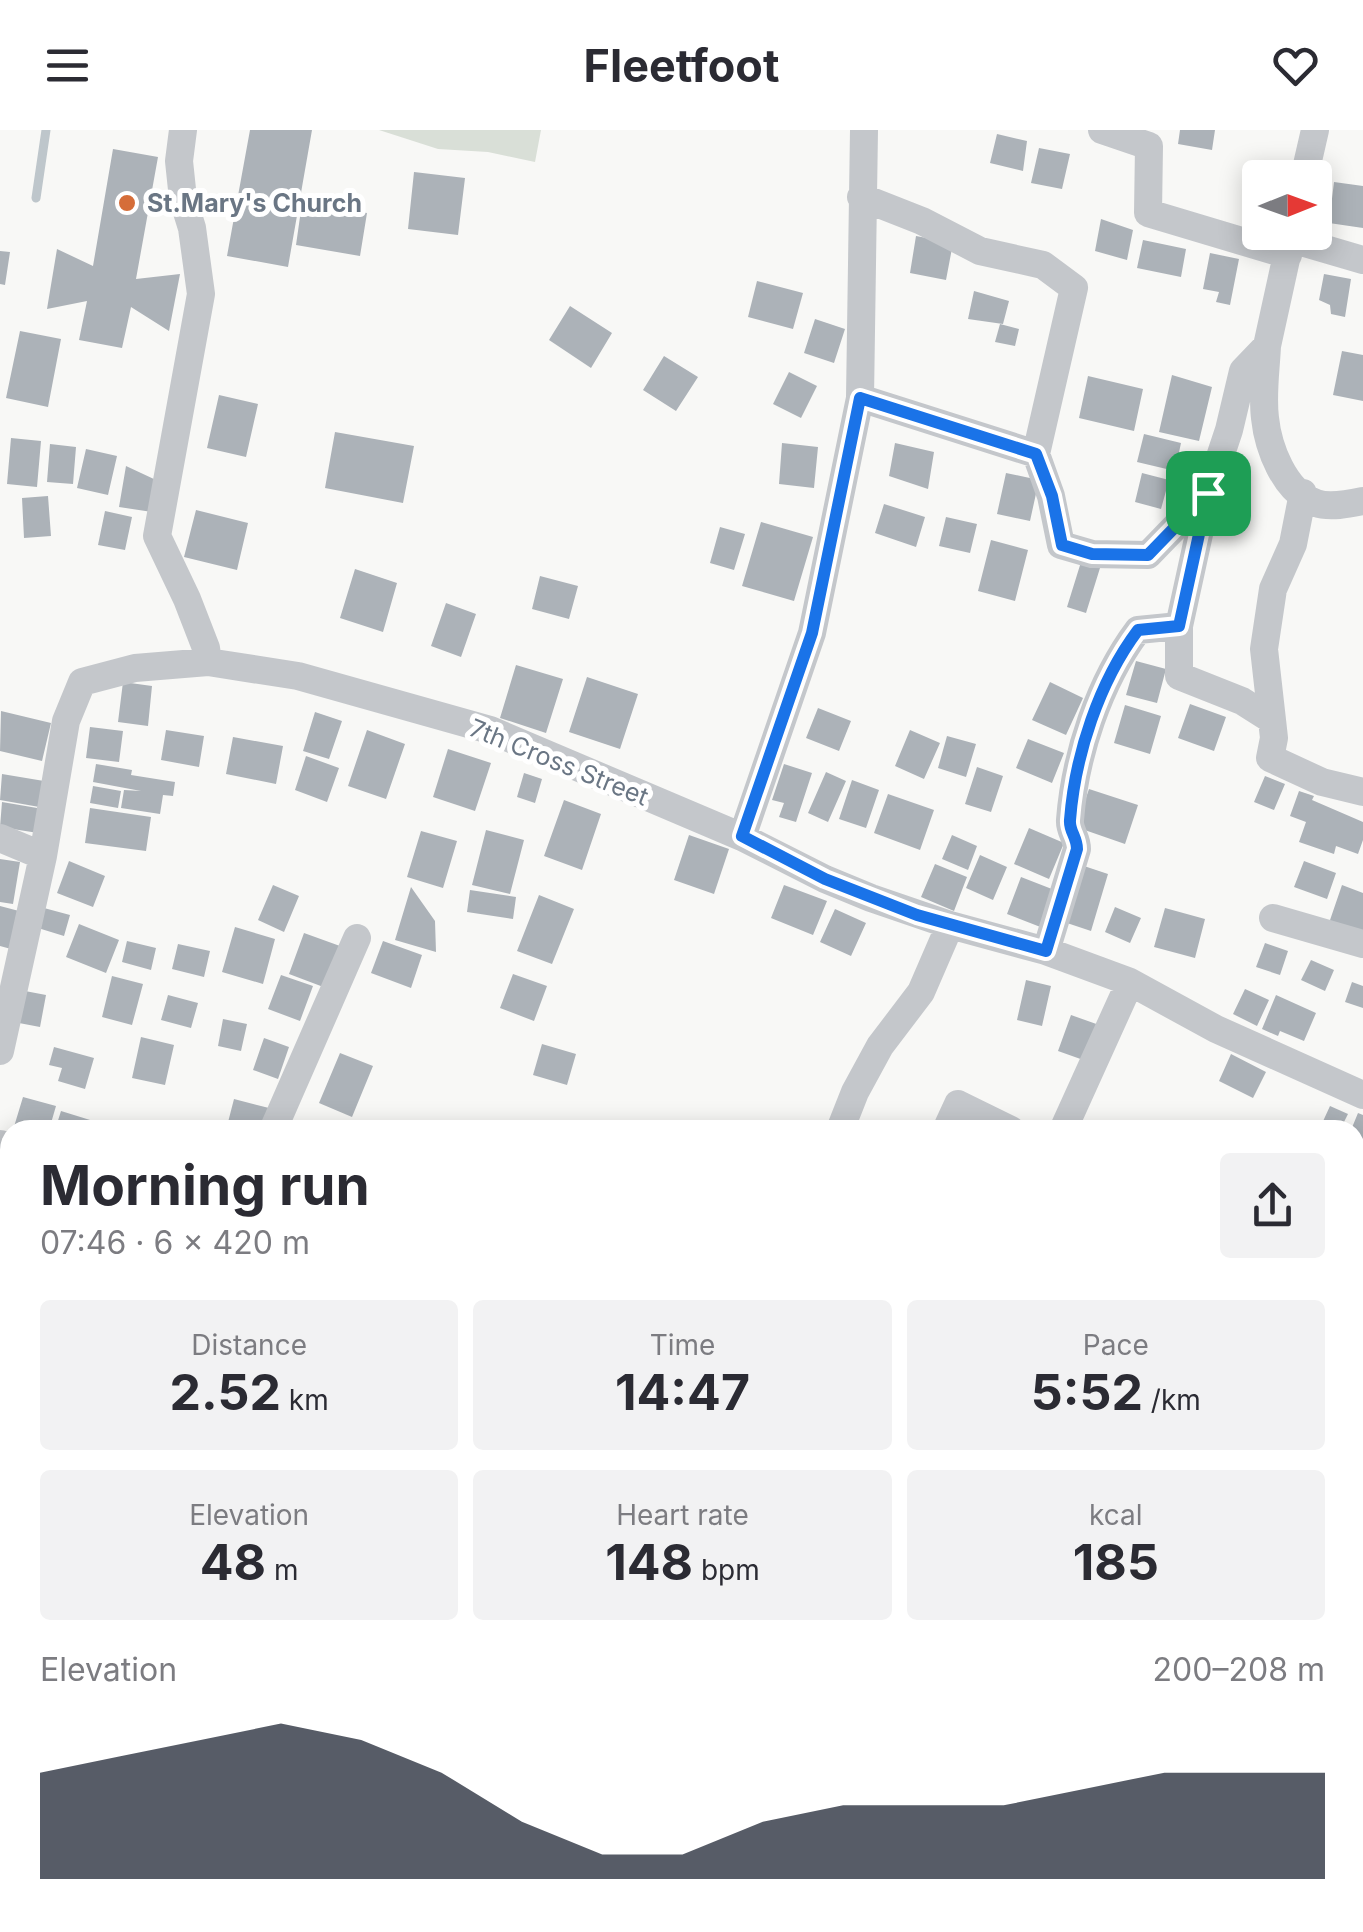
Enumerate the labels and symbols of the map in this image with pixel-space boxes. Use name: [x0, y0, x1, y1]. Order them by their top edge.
north arrow: [1242, 160, 1332, 250]
place label: St.Mary's Church: [147, 188, 362, 218]
marker: St.Mary's Church: [116, 192, 138, 214]
pin: [1166, 451, 1251, 536]
street label: 7th Cross Street: [465, 712, 653, 812]

